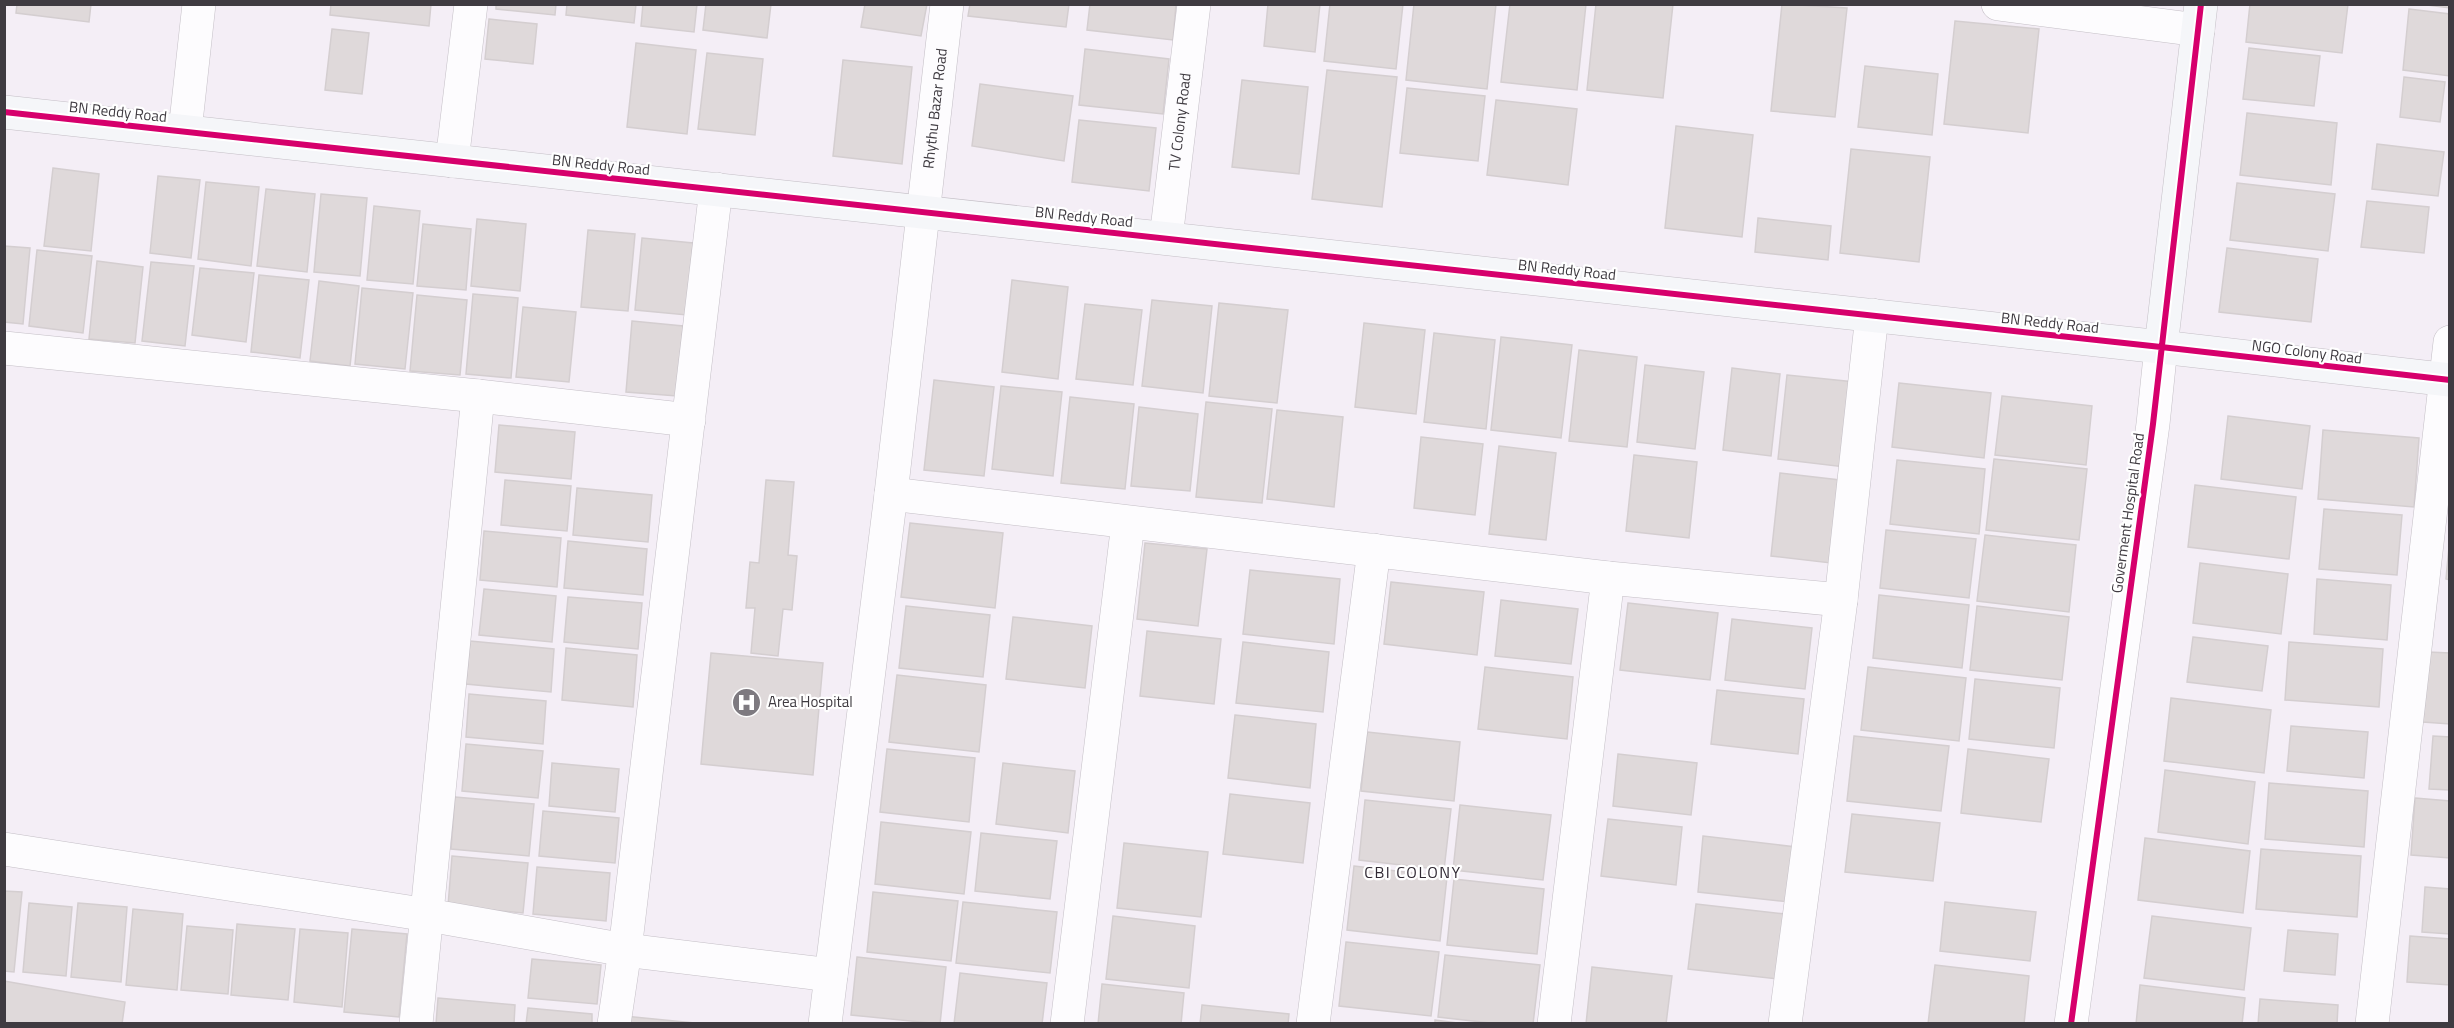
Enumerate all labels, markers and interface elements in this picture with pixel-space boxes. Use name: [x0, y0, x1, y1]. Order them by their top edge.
street label: Rhythu Bazar Road: [916, 47, 953, 170]
street label: TV Colony Road: [1162, 72, 1197, 172]
street label: BN Reddy Road: [68, 95, 168, 128]
street label: BN Reddy Road: [551, 148, 651, 181]
street label: BN Reddy Road: [1034, 200, 1134, 233]
street label: BN Reddy Road: [1517, 253, 1617, 286]
street label: BN Reddy Road: [2000, 306, 2100, 339]
street label: NGO Colony Road: [2251, 333, 2363, 370]
street label: Goverment Hospital Road: [2105, 431, 2150, 595]
hospital icon: Area Hospital: [731, 686, 763, 718]
place label: Area Hospital: [768, 690, 853, 713]
district label: CBI COLONY: [1364, 860, 1462, 884]

